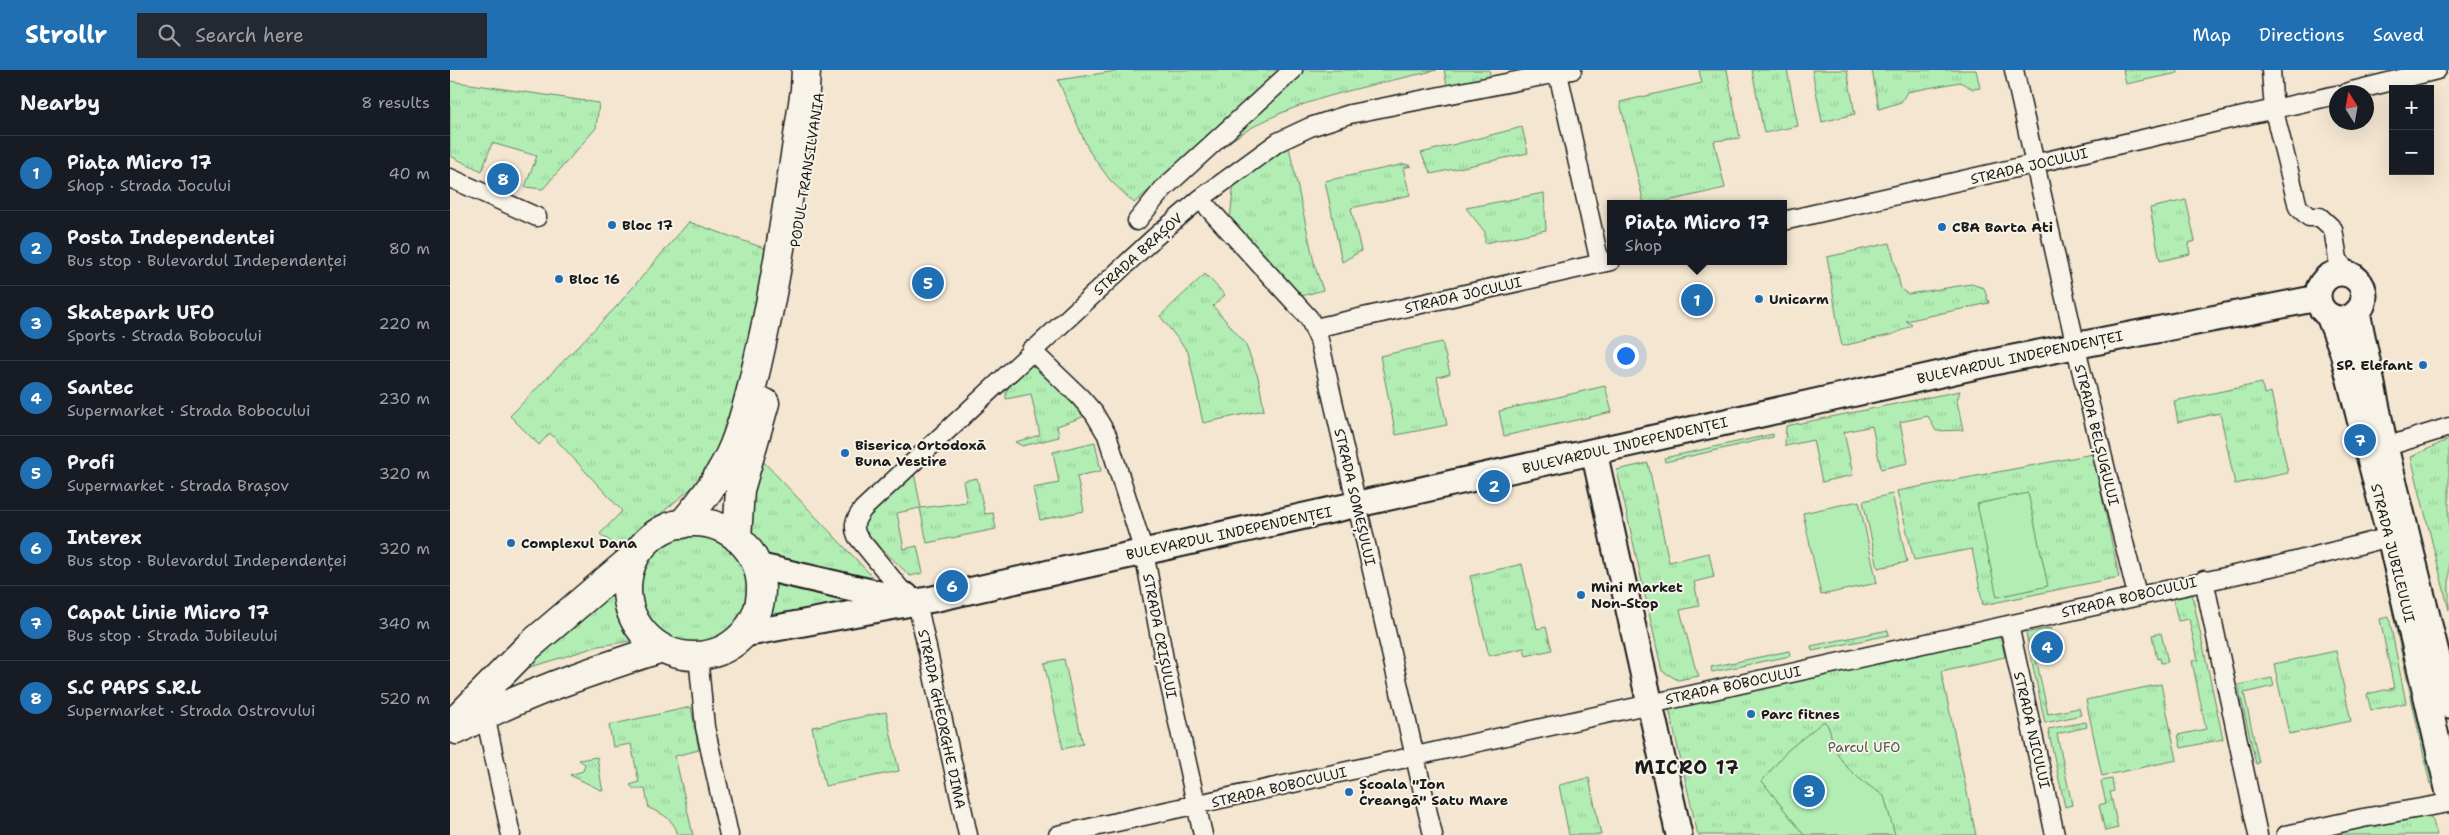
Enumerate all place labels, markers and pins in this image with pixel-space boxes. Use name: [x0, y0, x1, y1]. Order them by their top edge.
pin: 8: [487, 160, 519, 198]
place label: Bloc 17: [622, 216, 673, 234]
place label: CBA Barta Ati: [1952, 218, 2053, 236]
marker: Bloc 17: [606, 219, 618, 231]
marker: CBA Barta Ati: [1936, 221, 1948, 233]
pin: 5: [912, 264, 944, 302]
place label: Bloc 16: [569, 270, 620, 288]
marker: Bloc 16: [553, 273, 565, 285]
pin: 1: [1681, 281, 1713, 319]
place label: Unicarm: [1769, 290, 1829, 308]
marker: Unicarm: [1753, 293, 1765, 305]
place label: SP. Elefant: [2336, 356, 2413, 374]
marker: SP. Elefant: [2417, 359, 2429, 371]
pin: 7: [2344, 421, 2376, 459]
place label: Biserica Ortodoxă Buna Vestire: [855, 436, 986, 470]
marker: Biserica Ortodoxă Buna Vestire: [839, 447, 851, 459]
pin: 2: [1478, 467, 1510, 505]
place label: Complexul Dana: [521, 534, 638, 552]
marker: Complexul Dana: [505, 537, 517, 549]
pin: 6: [936, 567, 968, 605]
place label: Mini Market Non-Stop: [1591, 578, 1683, 612]
marker: Mini Market Non-Stop: [1575, 589, 1587, 601]
pin: 4: [2031, 628, 2063, 666]
place label: Parc fitnes: [1761, 705, 1840, 723]
marker: Parc fitnes: [1745, 708, 1757, 720]
pin: 3: [1793, 772, 1825, 810]
place label: Școala "Ion Creangă" Satu Mare: [1359, 775, 1508, 809]
marker: Școala "Ion Creangă" Satu Mare: [1343, 786, 1355, 798]

